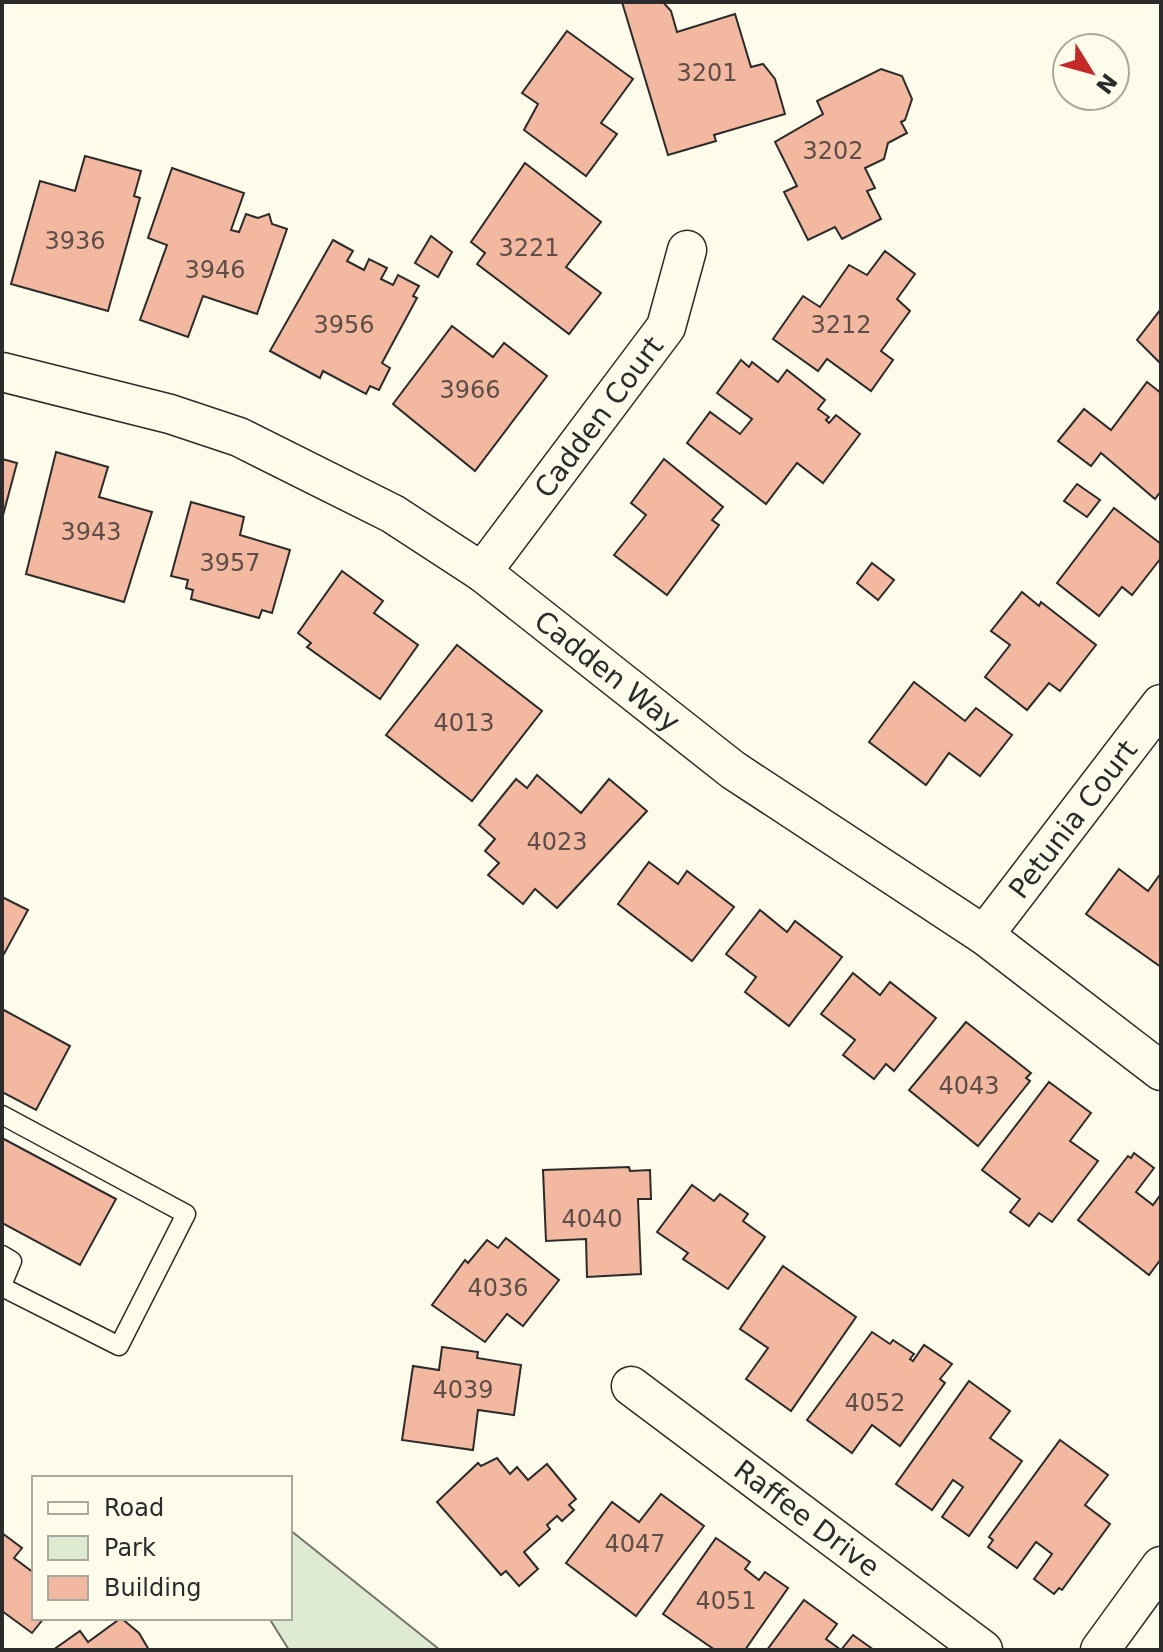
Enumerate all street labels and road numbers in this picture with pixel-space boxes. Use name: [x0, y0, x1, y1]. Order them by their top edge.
street label: Cadden Court: [528, 330, 670, 504]
street label: Cadden Way: [528, 604, 686, 739]
street label: Petunia Court: [1002, 734, 1144, 905]
street label: Raffee Drive: [727, 1453, 886, 1584]

